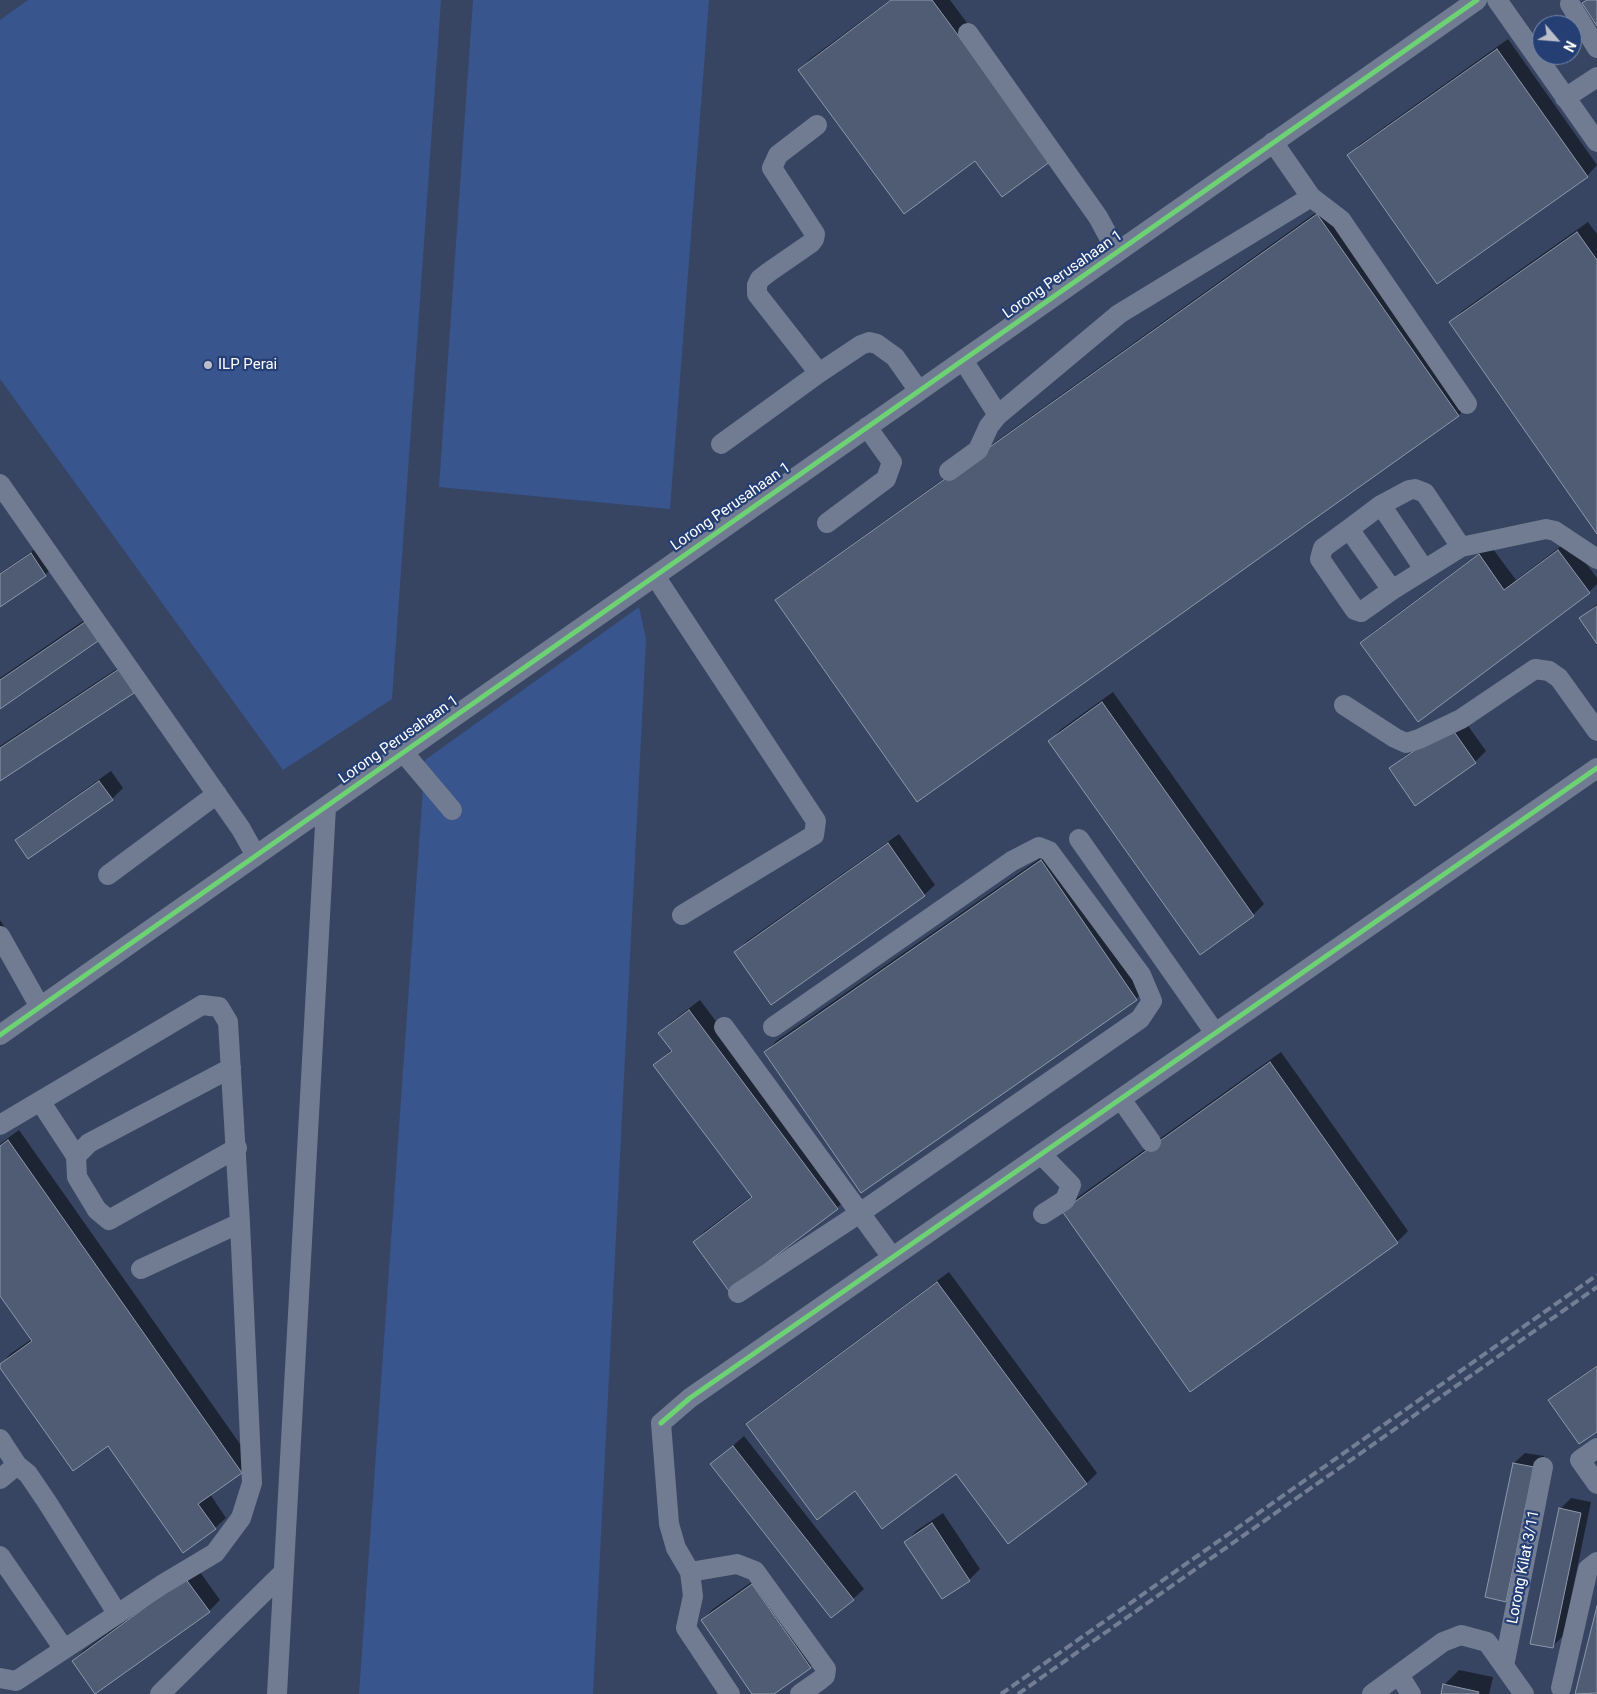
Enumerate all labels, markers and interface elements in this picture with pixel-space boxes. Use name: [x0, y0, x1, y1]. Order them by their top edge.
north arrow: [1532, 15, 1582, 65]
text: N: [1560, 38, 1579, 54]
street label: Lorong Perusahaan 1: [1000, 227, 1126, 323]
place label: ILP Perai: [218, 356, 277, 374]
marker: ILP Perai: [202, 359, 214, 371]
street label: Lorong Perusahaan 1: [668, 459, 794, 555]
street label: Lorong Perusahaan 1: [336, 692, 462, 788]
street label: Lorong Kilat 3/11: [1504, 1509, 1544, 1625]

